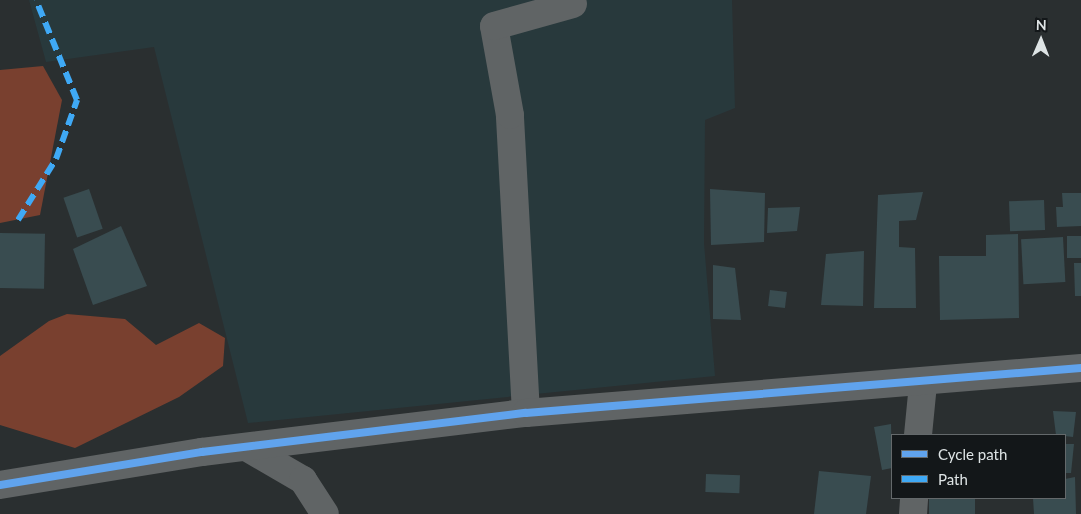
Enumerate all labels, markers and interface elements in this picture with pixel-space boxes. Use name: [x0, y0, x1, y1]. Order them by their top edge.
north arrow: [1016, 15, 1066, 65]
text: N: [1036, 16, 1047, 33]
legend: [891, 434, 1066, 499]
text: Cycle path: [938, 445, 1007, 463]
text: Path: [938, 470, 968, 488]

